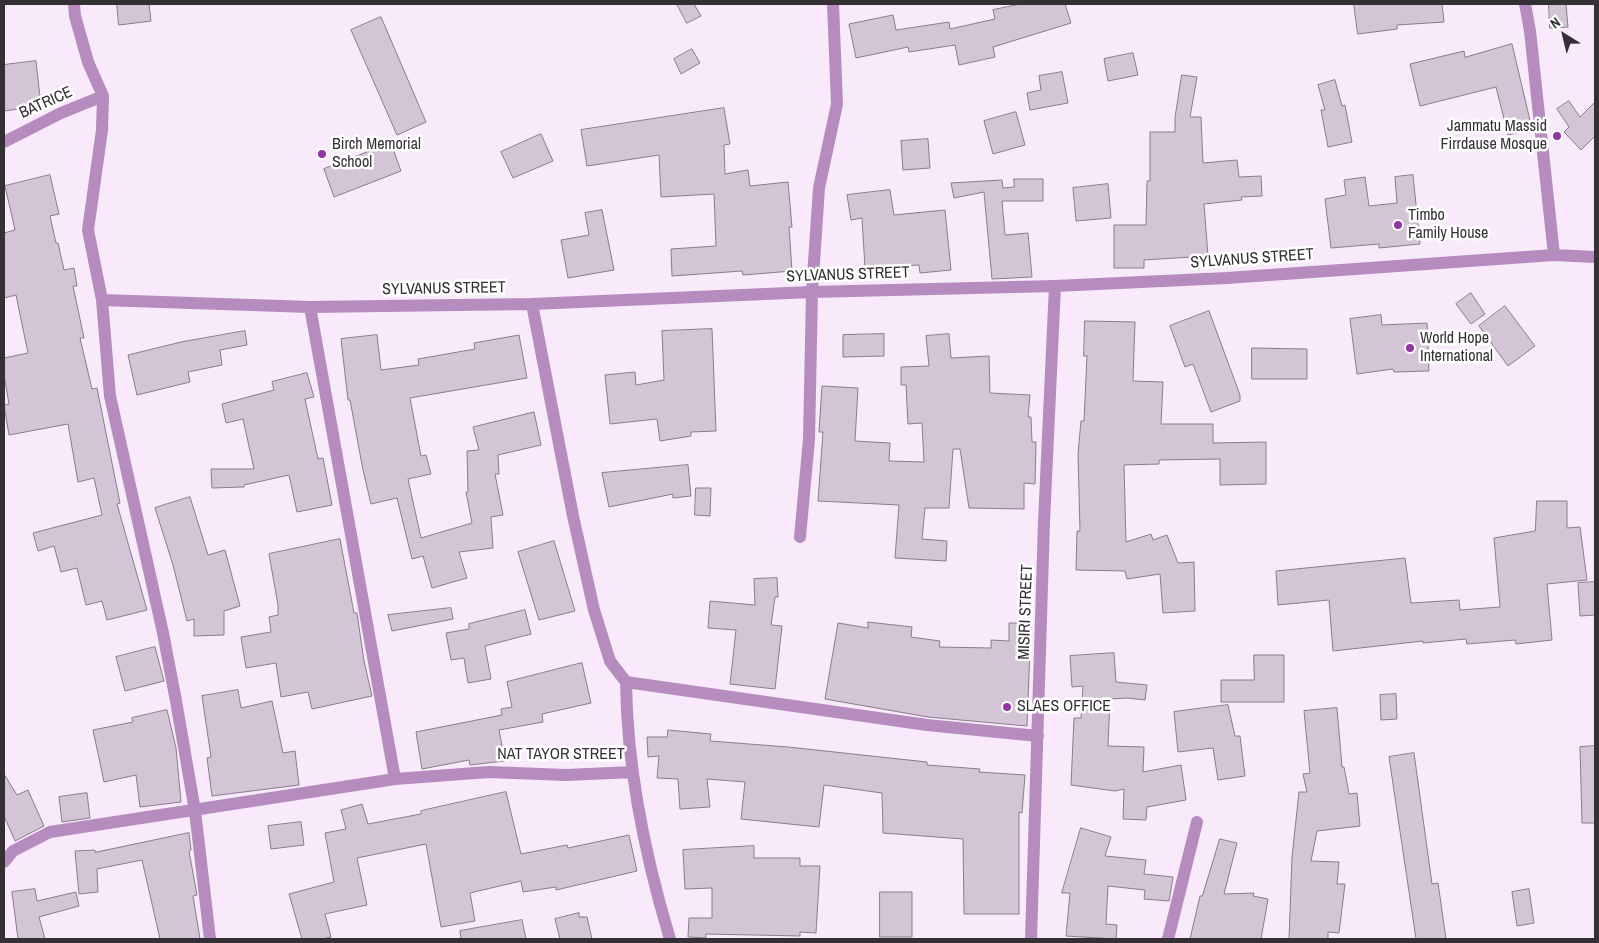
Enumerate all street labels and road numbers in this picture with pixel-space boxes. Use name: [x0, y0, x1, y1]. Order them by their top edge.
street label: BATRICE: [17, 83, 75, 123]
street label: SYLVANUS STREET: [1190, 245, 1314, 273]
street label: SYLVANUS STREET: [786, 263, 910, 287]
street label: SYLVANUS STREET: [382, 278, 506, 300]
street label: MISIRI STREET: [1015, 564, 1037, 660]
street label: NAT TAYOR STREET: [497, 745, 625, 765]

